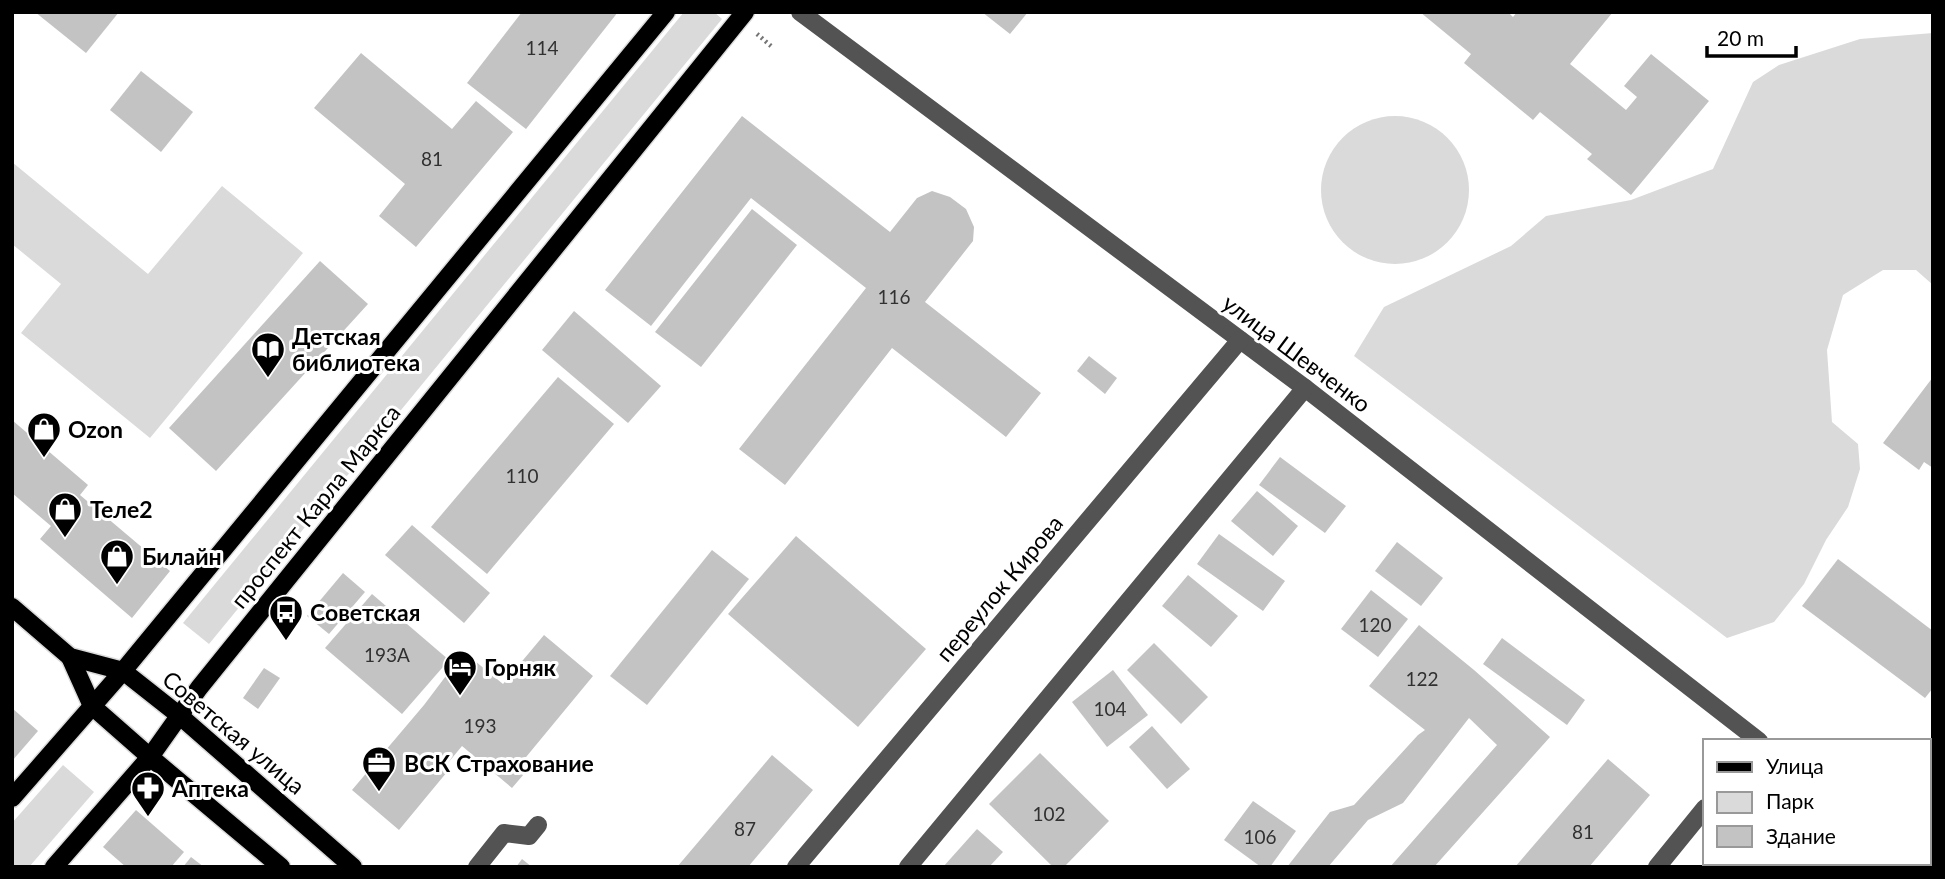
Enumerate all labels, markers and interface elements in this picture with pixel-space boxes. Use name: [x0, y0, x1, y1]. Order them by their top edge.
scale bar: [1707, 14, 1796, 58]
text: 20 m: [1717, 25, 1764, 50]
house number: 114: [525, 36, 559, 59]
house number: 81: [421, 147, 443, 170]
house number: 116: [877, 285, 911, 308]
street label: улица Шевченко: [1217, 288, 1377, 418]
place label: Детская библиотека: [292, 322, 420, 376]
library icon: Детская библиотека: [249, 330, 287, 379]
street label: проспект Карла Маркса: [224, 399, 406, 613]
shop icon: Ozon: [25, 410, 63, 459]
place label: Ozon: [68, 415, 123, 443]
house number: 110: [505, 464, 539, 487]
shop icon: Теле2: [46, 490, 84, 539]
place label: Теле2: [90, 495, 153, 523]
street label: переулок Кирова: [930, 509, 1068, 667]
shop icon: Билайн: [98, 537, 136, 586]
place label: Билайн: [142, 542, 222, 570]
bus stop icon: Советская: [267, 593, 305, 642]
place label: Советская: [310, 598, 420, 626]
house number: 120: [1358, 613, 1392, 636]
house number: 193А: [364, 643, 410, 666]
hotel icon: Горняк: [441, 648, 479, 697]
place label: Горняк: [484, 653, 557, 681]
street label: Советская улица: [157, 664, 311, 800]
house number: 122: [1405, 667, 1439, 690]
house number: 104: [1093, 697, 1127, 720]
house number: 193: [463, 714, 497, 737]
legend: [1703, 739, 1931, 865]
office icon: ВСК Страхование: [360, 744, 398, 793]
place label: ВСК Страхование: [404, 749, 594, 777]
text: Улица: [1766, 753, 1824, 778]
pharmacy icon: Аптека: [129, 769, 167, 818]
place label: Аптека: [171, 774, 249, 802]
text: Парк: [1766, 788, 1814, 813]
house number: 102: [1032, 802, 1066, 825]
house number: 87: [734, 817, 756, 840]
house number: 81: [1572, 820, 1594, 843]
text: Здание: [1766, 823, 1836, 848]
house number: 106: [1243, 825, 1277, 848]

